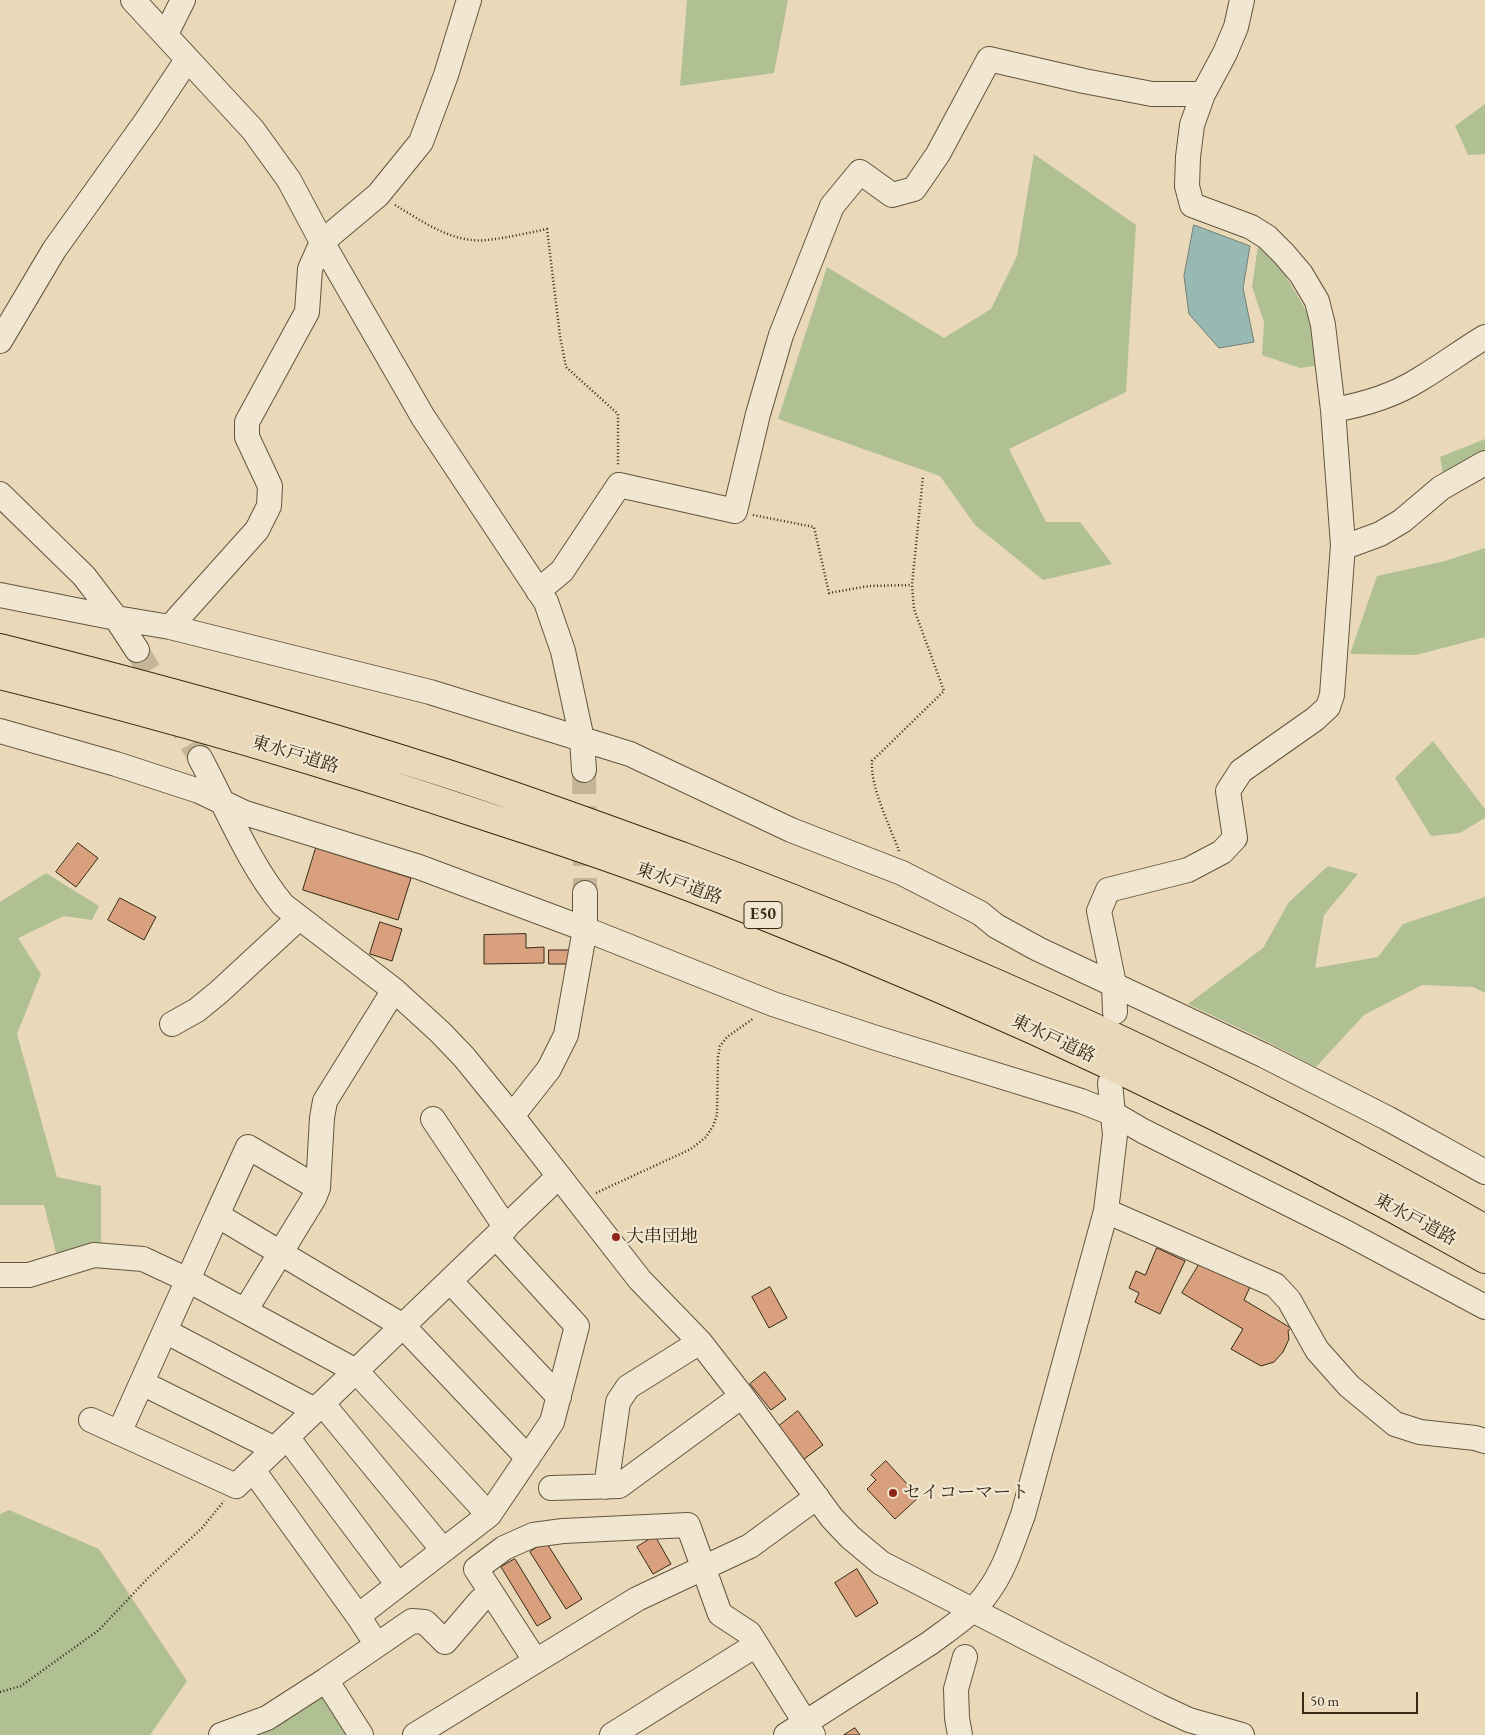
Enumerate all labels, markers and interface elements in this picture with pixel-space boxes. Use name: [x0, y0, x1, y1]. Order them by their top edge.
street label: 東水戸道路: [249, 732, 341, 778]
street label: 東水戸道路: [633, 858, 725, 910]
road number: E50: [744, 902, 782, 928]
street label: 東水戸道路: [1008, 1010, 1098, 1068]
street label: 東水戸道路: [1370, 1189, 1460, 1251]
place label: 大串団地: [626, 1226, 698, 1248]
marker: 大串団地: [610, 1231, 622, 1243]
place label: セイコーマート: [903, 1482, 1029, 1504]
marker: セイコーマート: [887, 1487, 899, 1499]
scale bar: [1305, 1682, 1421, 1714]
text: 50 m: [1310, 1691, 1339, 1710]

